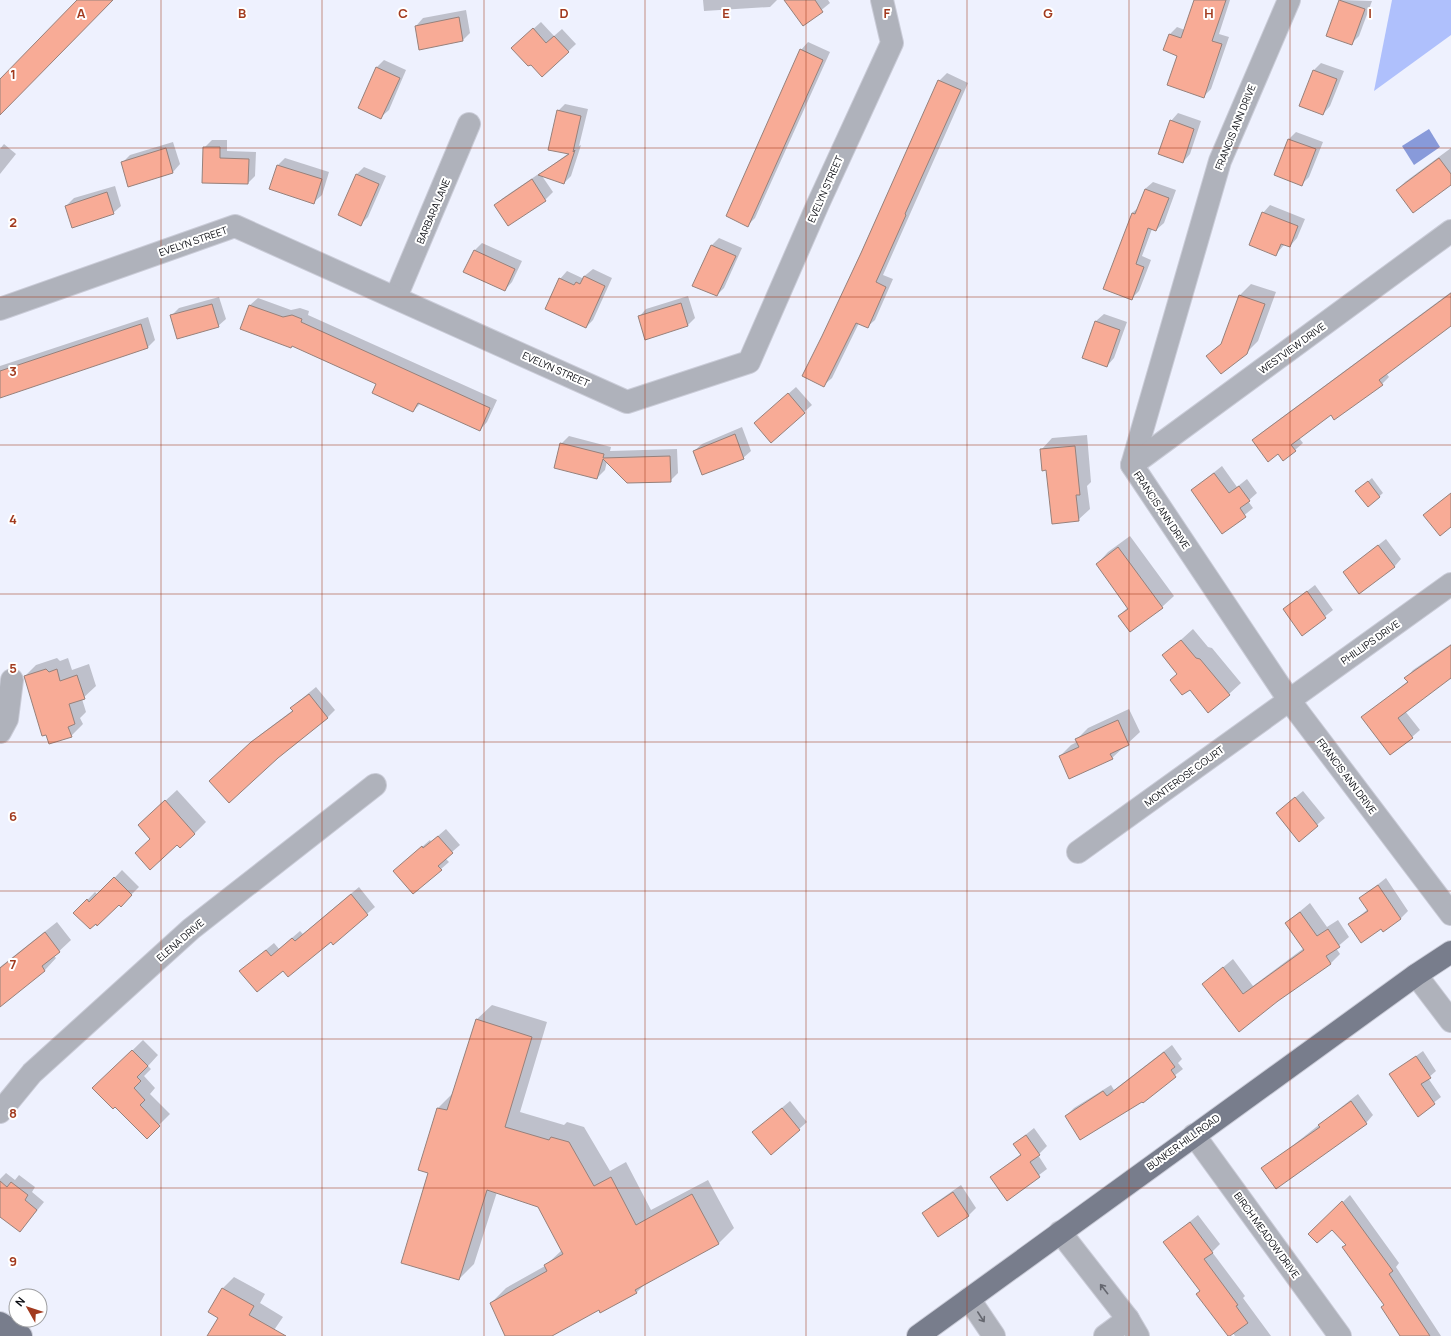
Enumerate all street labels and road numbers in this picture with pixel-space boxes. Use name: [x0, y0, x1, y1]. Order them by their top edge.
street label: FRANCIS ANN DRIVE: [1211, 82, 1259, 172]
street label: EVELYN STREET: [804, 153, 846, 225]
street label: BARBARA LANE: [413, 176, 453, 246]
street label: EVELYN STREET: [157, 223, 229, 259]
street label: WESTVIEW DRIVE: [1256, 319, 1328, 377]
street label: EVELYN STREET: [520, 348, 592, 390]
street label: FRANCIS ANN DRIVE: [1131, 468, 1193, 552]
street label: PHILLIPS DRIVE: [1338, 616, 1403, 668]
street label: FRANCIS ANN DRIVE: [1314, 735, 1380, 817]
street label: MONTEROSE COURT: [1141, 742, 1227, 810]
street label: ELENA DRIVE: [153, 915, 207, 965]
street label: BUNKER HILL ROAD: [1144, 1111, 1223, 1173]
street label: BIRCH MEADOW DRIVE: [1231, 1189, 1303, 1281]

